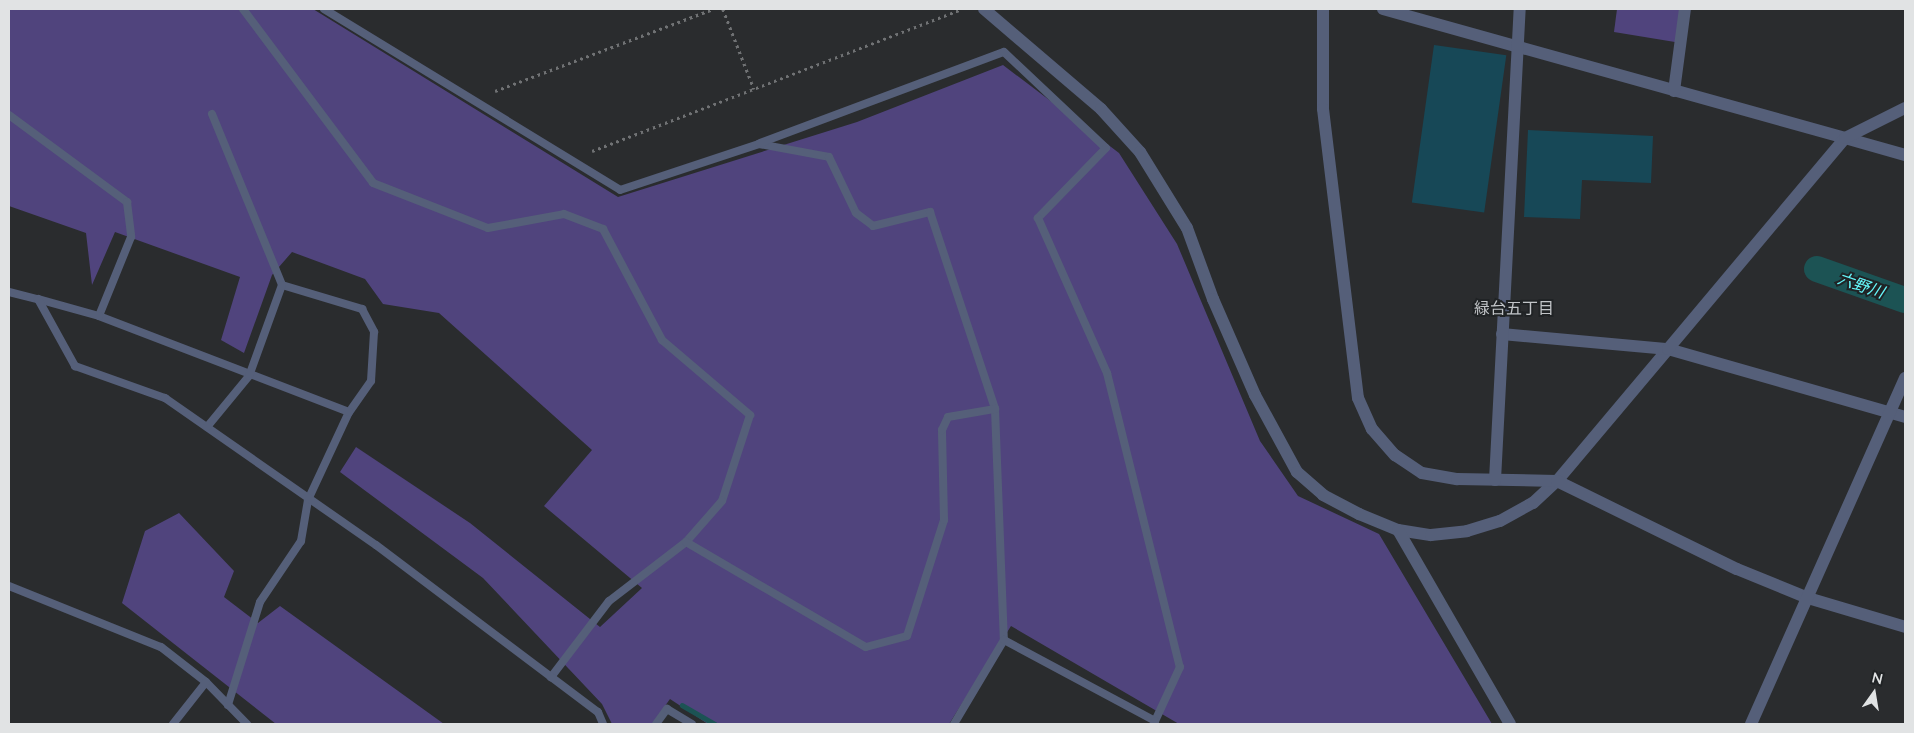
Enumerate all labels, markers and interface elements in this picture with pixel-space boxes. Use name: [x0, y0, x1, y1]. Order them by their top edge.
water label: 六野川: [1835, 268, 1887, 302]
district label: 緑台五丁目: [1474, 298, 1554, 318]
north arrow: [1849, 668, 1899, 718]
text: N: [1870, 668, 1885, 687]

